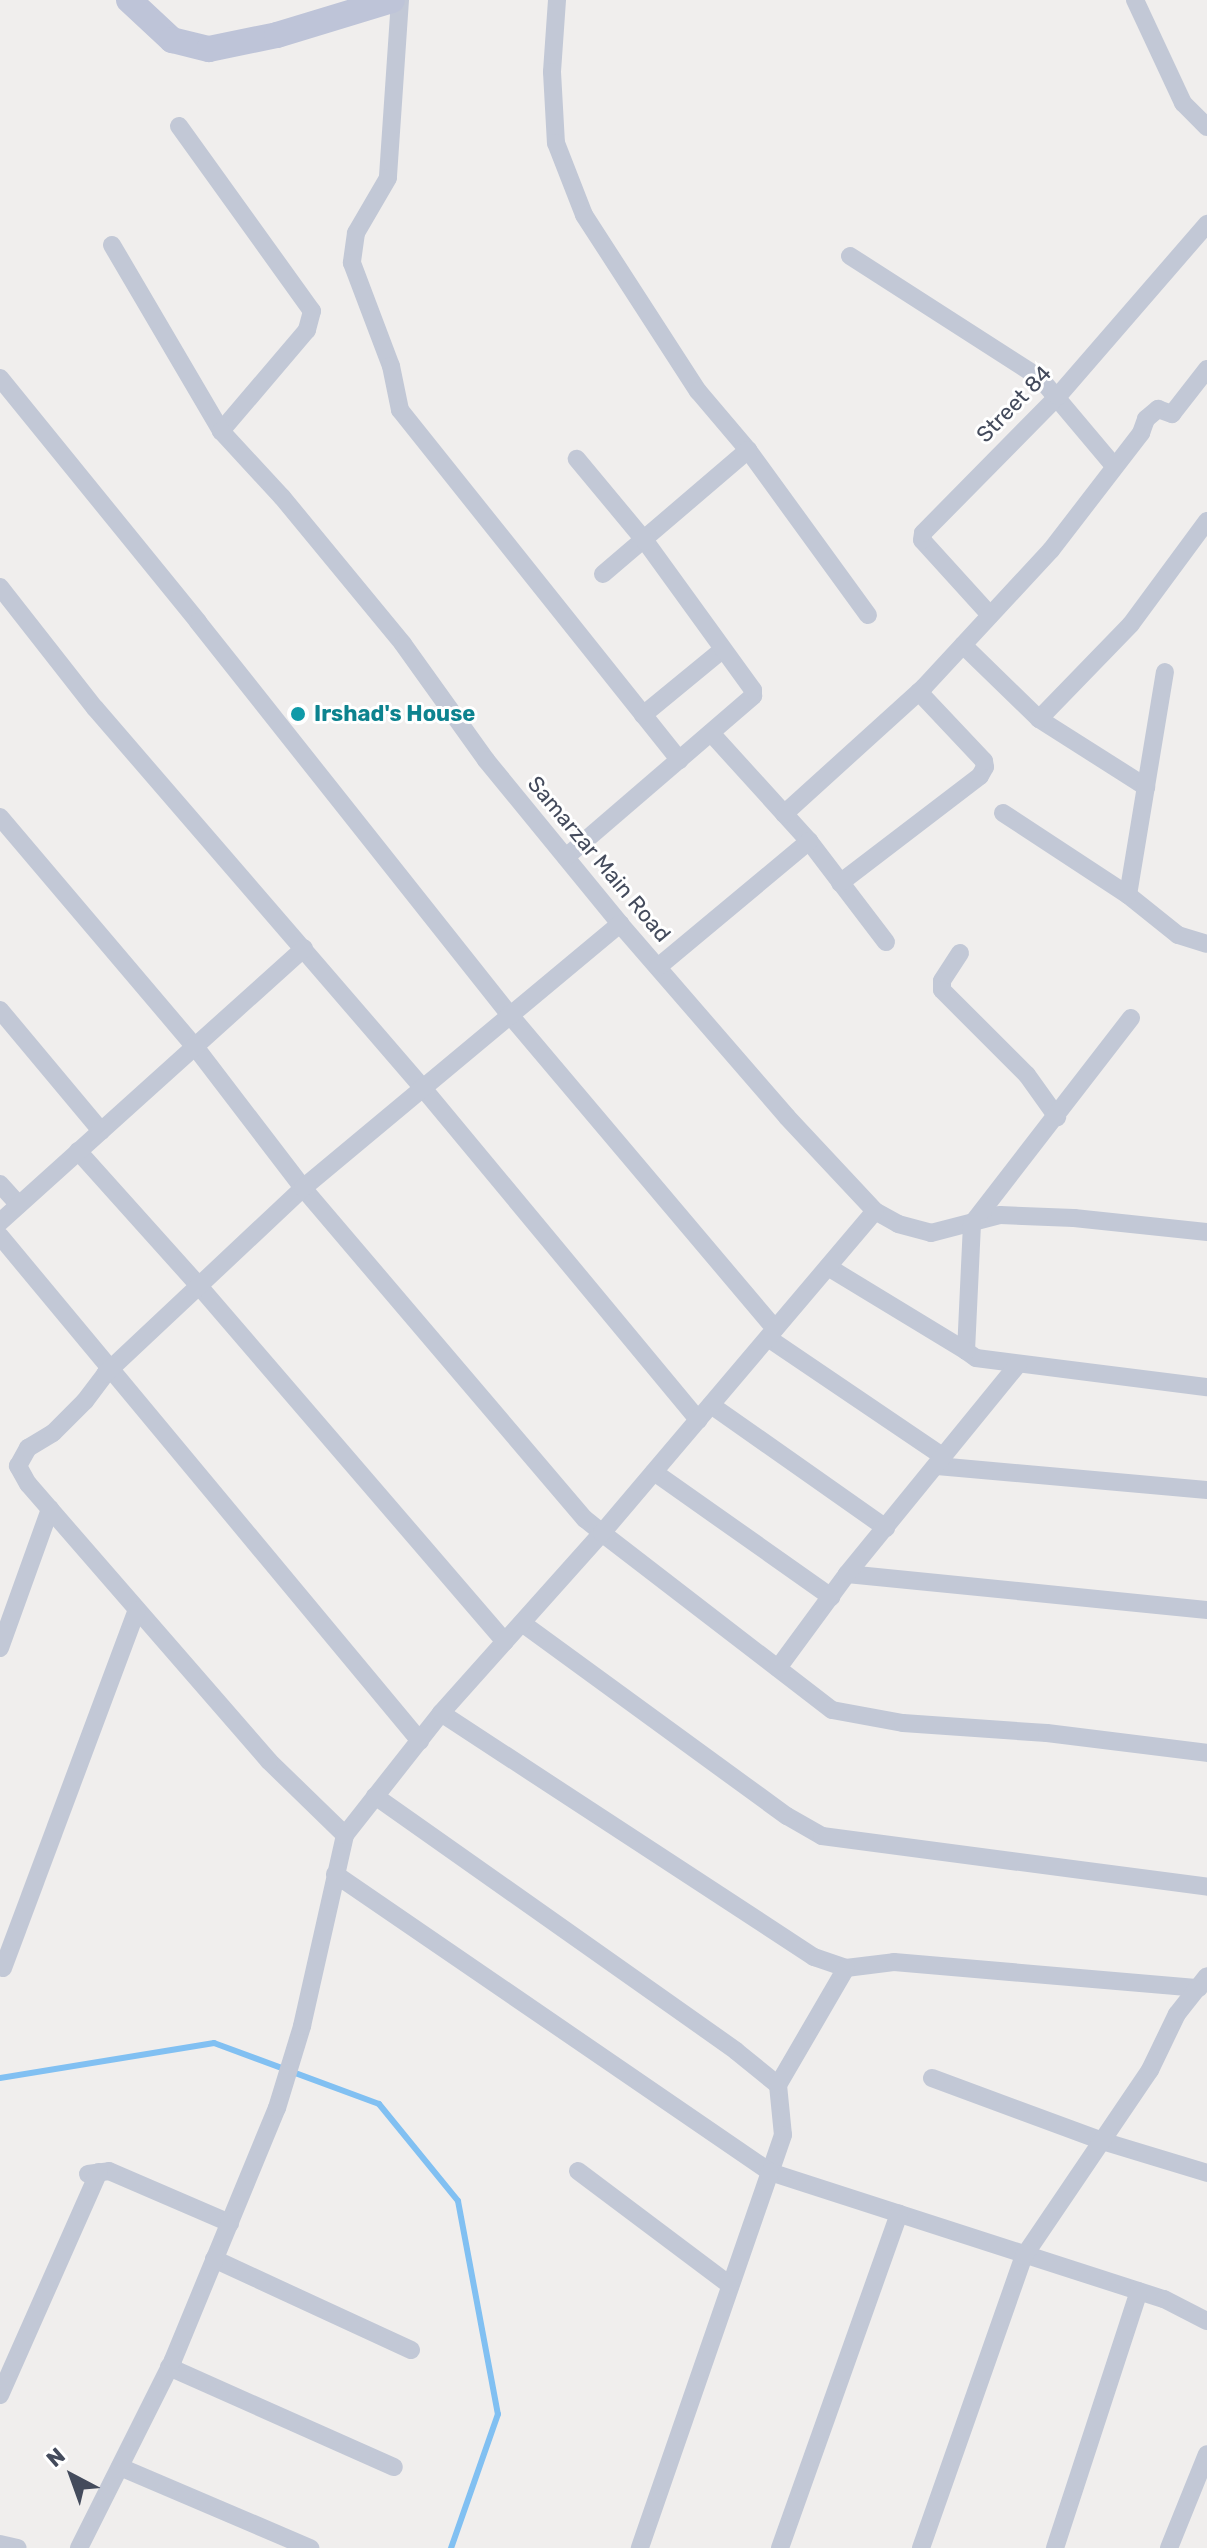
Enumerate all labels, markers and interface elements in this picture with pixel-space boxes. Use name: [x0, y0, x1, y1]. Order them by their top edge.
street label: Street 84: [971, 360, 1057, 448]
place label: Irshad's House: [314, 701, 475, 727]
marker: Irshad's House: [289, 705, 307, 723]
street label: Samarzar Main Road: [522, 771, 676, 947]
north arrow: [32, 2436, 112, 2516]
text: N: [41, 2442, 71, 2473]

